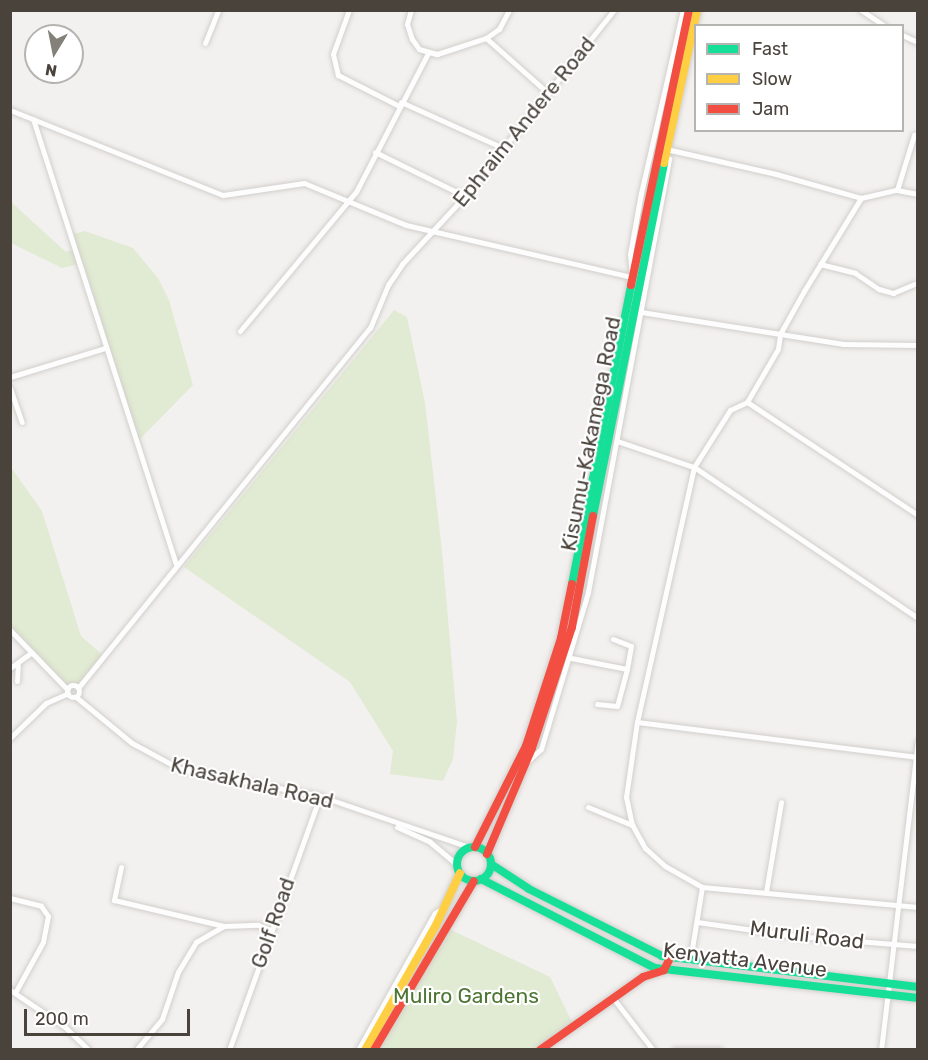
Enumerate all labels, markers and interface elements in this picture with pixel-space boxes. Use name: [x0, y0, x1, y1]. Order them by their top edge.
north arrow: [24, 24, 84, 84]
legend: [694, 24, 904, 132]
street label: Ephraim Andere Road: [448, 32, 600, 212]
text: Fast: [752, 38, 788, 60]
text: N: [44, 60, 58, 81]
text: Slow: [752, 68, 792, 90]
text: Jam: [752, 98, 789, 120]
street label: Kisumu-Kakamega Road: [556, 315, 626, 553]
street label: Khasakhala Road: [168, 752, 336, 814]
street label: Golf Road: [246, 874, 300, 972]
street label: Muruli Road: [748, 915, 866, 955]
street label: Kenyatta Avenue: [661, 937, 829, 983]
park label: Muliro Gardens: [393, 983, 539, 1009]
scale bar: [27, 997, 194, 1035]
text: 200 m: [35, 1008, 89, 1030]

